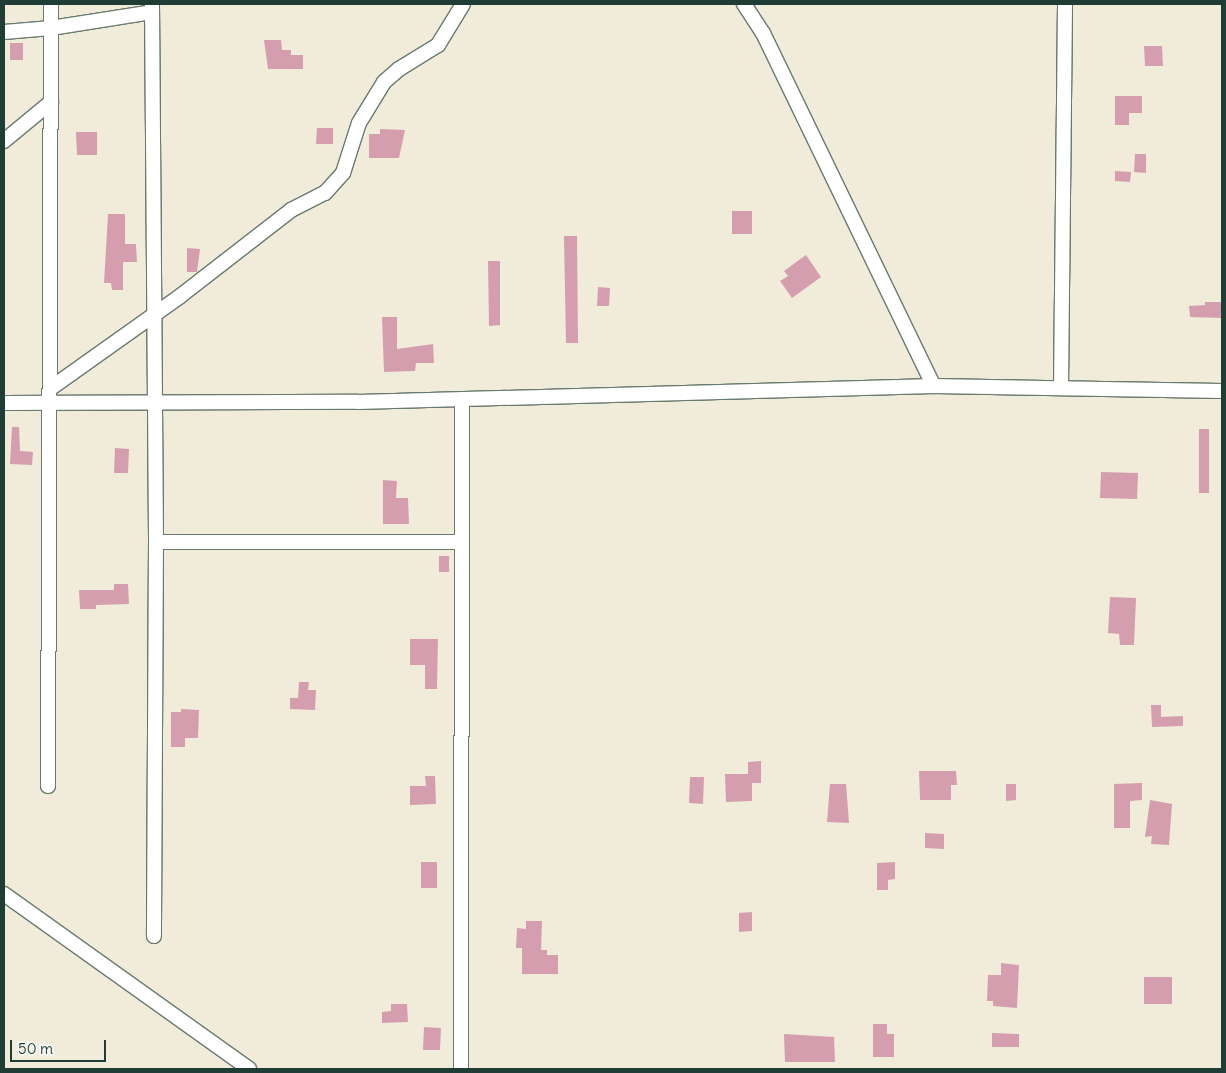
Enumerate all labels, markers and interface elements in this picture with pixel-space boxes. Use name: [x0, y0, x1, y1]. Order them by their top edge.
scale bar: [12, 1030, 109, 1062]
text: 50 m: [18, 1039, 53, 1058]

